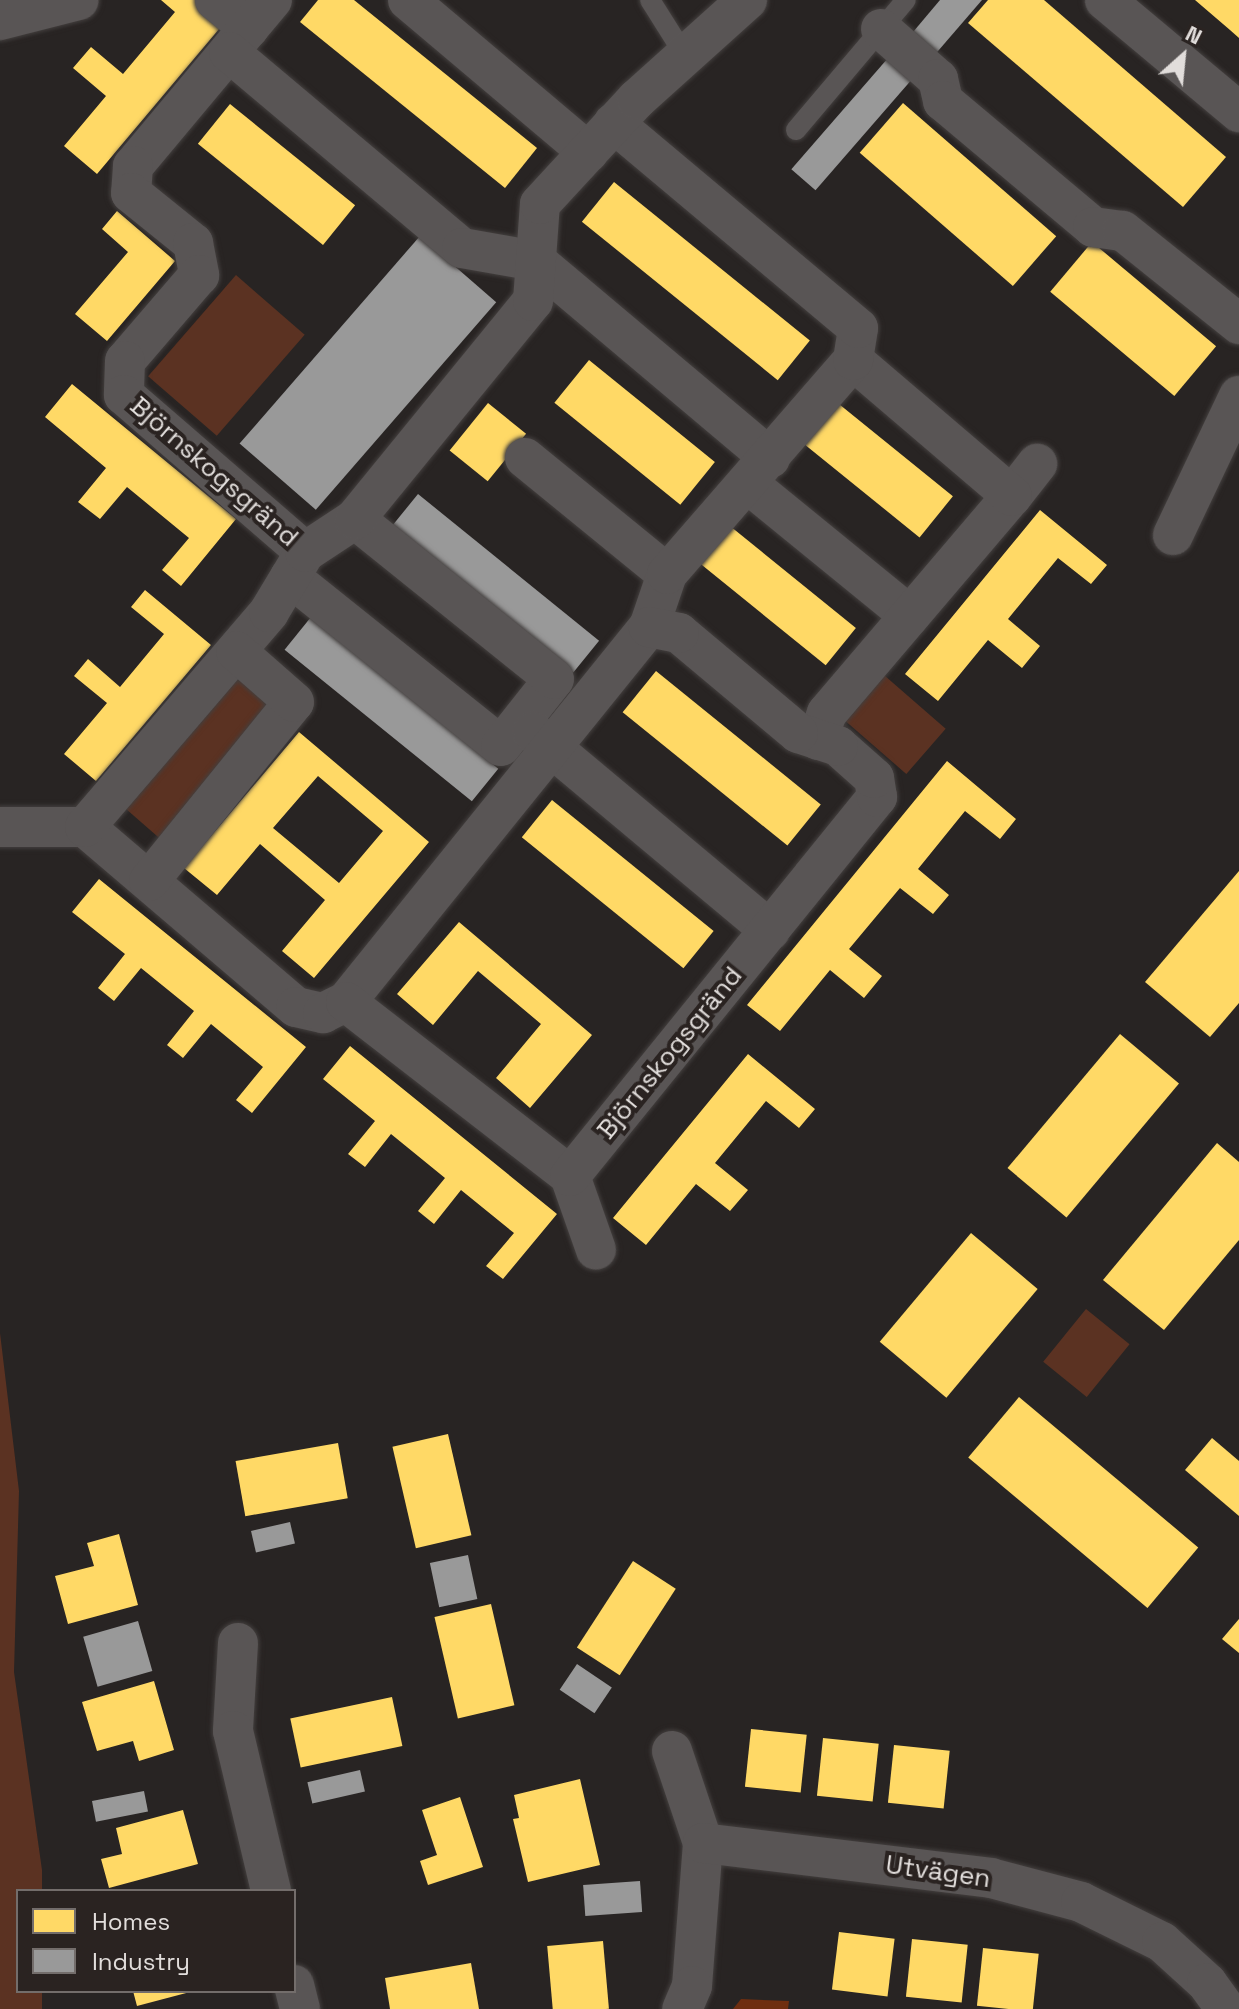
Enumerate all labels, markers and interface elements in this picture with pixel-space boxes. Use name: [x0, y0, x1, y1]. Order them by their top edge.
north arrow: [1143, 16, 1223, 96]
text: N: [1181, 19, 1207, 50]
street label: Björnskogsgränd: [124, 390, 304, 554]
street label: Björnskogsgränd: [591, 961, 749, 1145]
street label: Utvägen: [884, 1849, 992, 1895]
legend: [16, 1889, 296, 1993]
text: Homes: [92, 1906, 170, 1937]
text: Industry: [92, 1946, 190, 1977]

